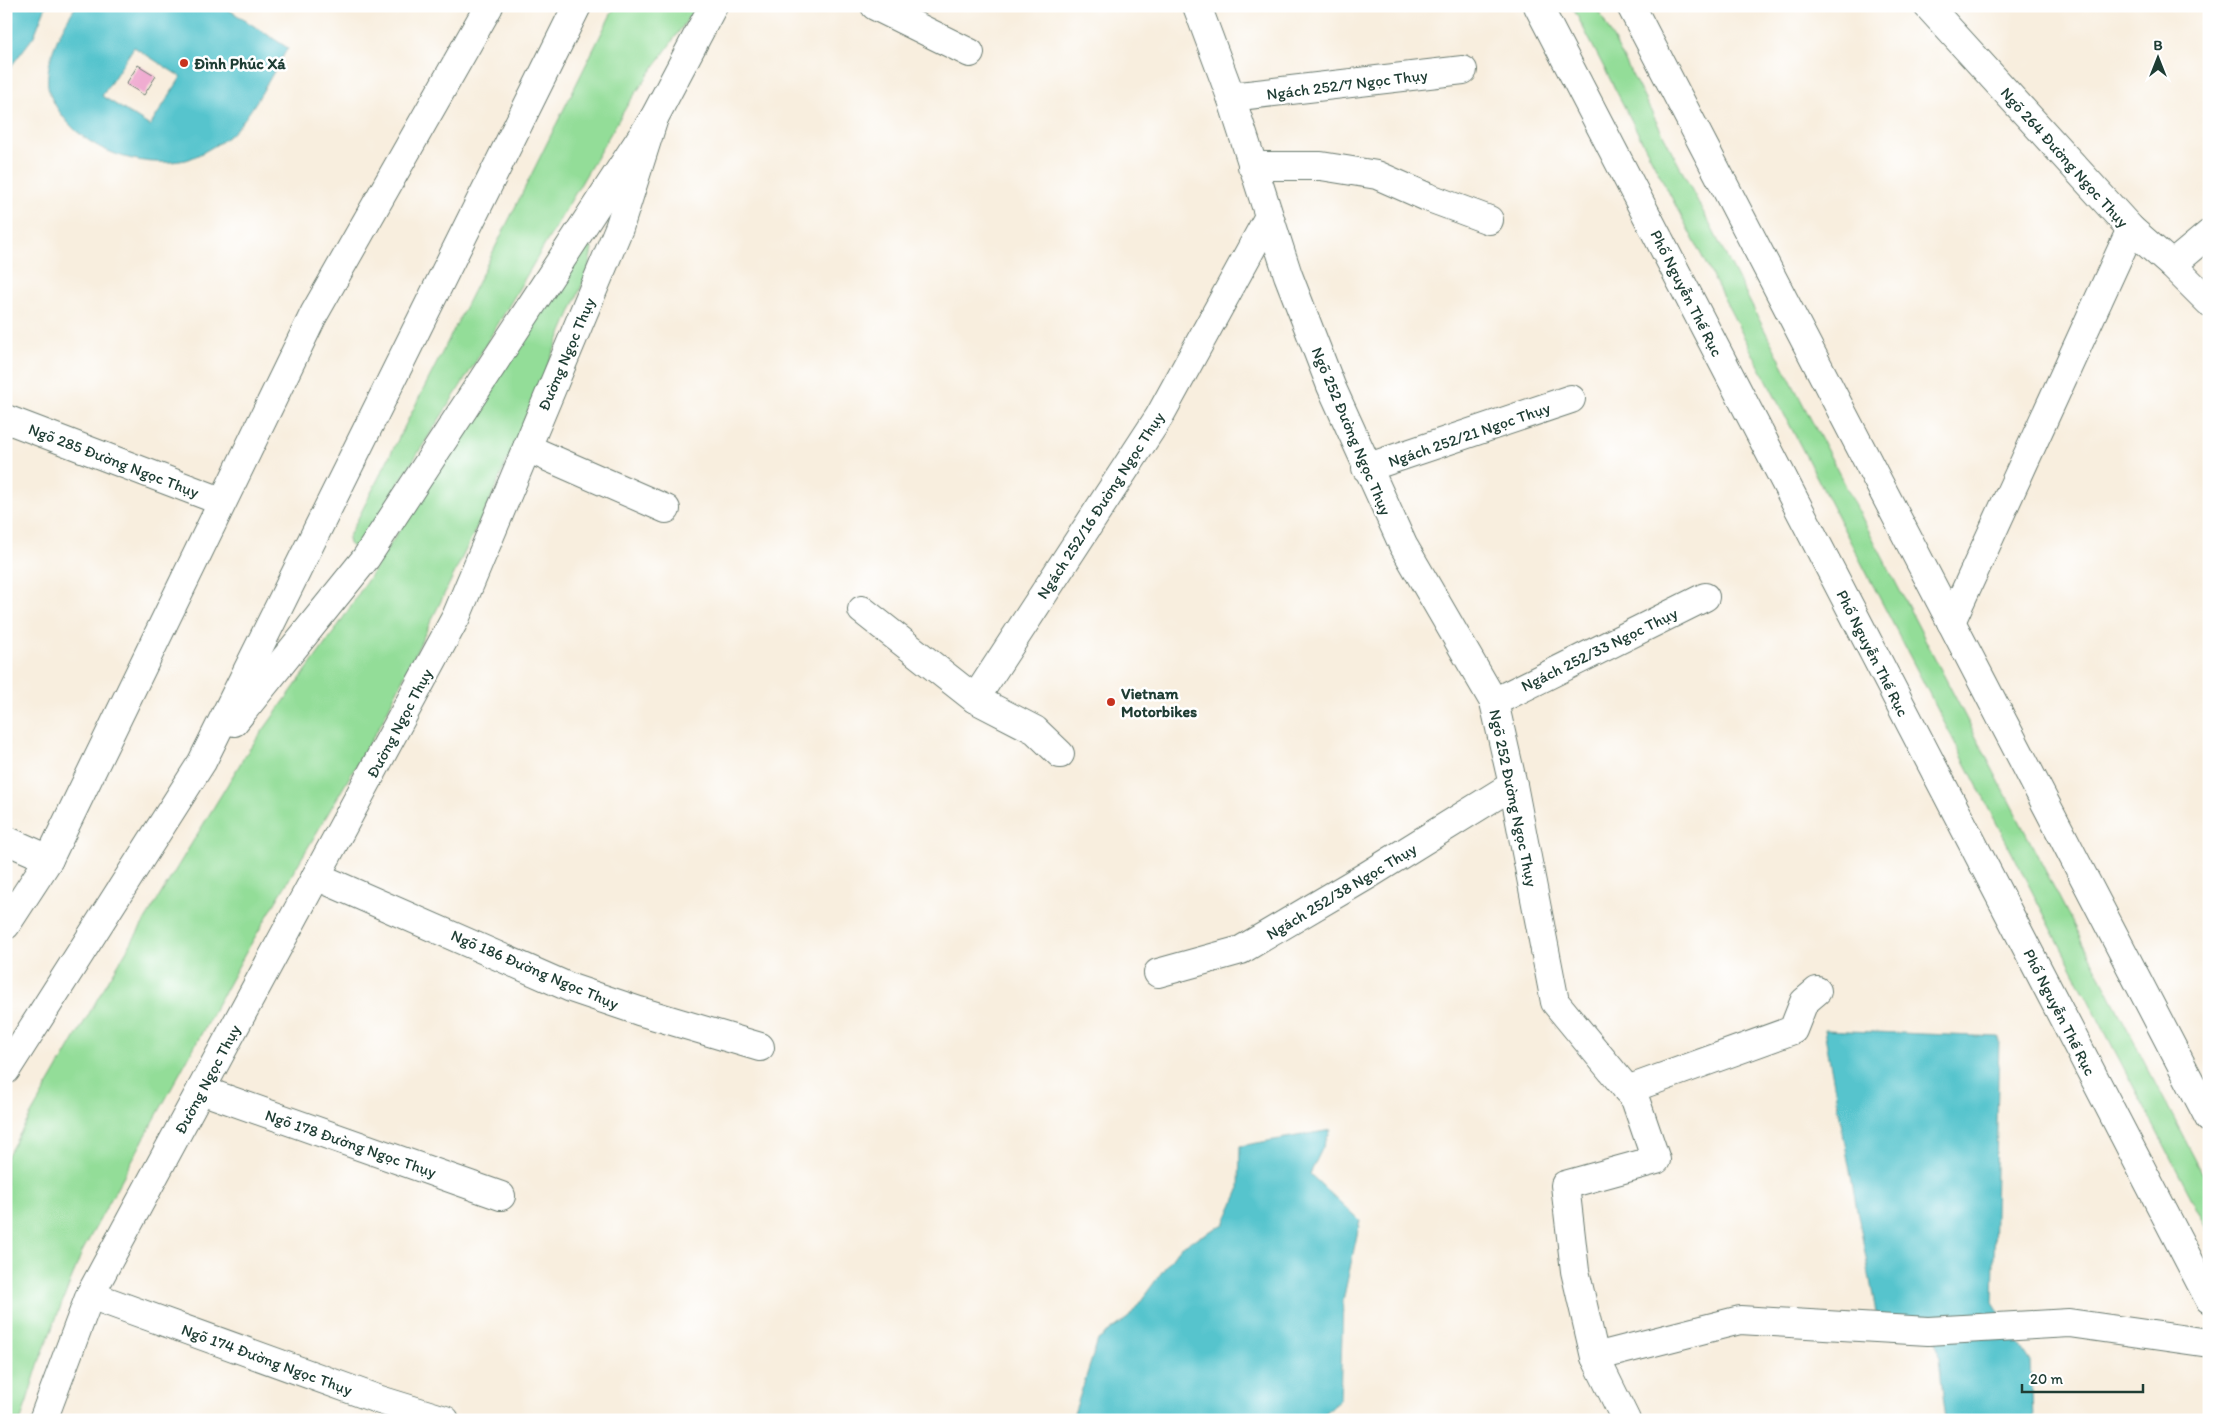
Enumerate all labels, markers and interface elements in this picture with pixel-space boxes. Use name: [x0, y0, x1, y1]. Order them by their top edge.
north arrow: [2132, 32, 2182, 82]
text: B: [2153, 37, 2163, 54]
place label: Đình Phúc Xá: [194, 54, 286, 73]
marker: Đình Phúc Xá: [178, 57, 190, 69]
street label: Ngách 252/7 Ngọc Thụy: [1265, 65, 1429, 104]
street label: Ngõ 264 Đường Ngọc Thụy: [1997, 83, 2133, 232]
street label: Phố Nguyễn Thế Rục: [1646, 227, 1727, 360]
street label: Đường Ngọc Thụy: [534, 294, 599, 414]
street label: Ngõ 252 Đường Ngọc Thụy: [1307, 344, 1396, 519]
street label: Ngách 252/21 Ngọc Thụy: [1386, 398, 1553, 471]
street label: Ngách 252/16 Đường Ngọc Thụy: [1033, 408, 1168, 602]
street label: Ngõ 285 Đường Ngọc Thụy: [26, 419, 202, 502]
street label: Phố Nguyễn Thế Rục: [1832, 587, 1913, 720]
street label: Ngách 252/33 Ngọc Thụy: [1518, 603, 1681, 696]
street label: Đường Ngọc Thụy: [363, 665, 436, 781]
place label: Vietnam Motorbikes: [1121, 684, 1197, 721]
marker: Vietnam Motorbikes: [1105, 696, 1117, 708]
street label: Ngõ 252 Đường Ngọc Thụy: [1485, 708, 1542, 889]
street label: Ngách 252/38 Ngọc Thụy: [1263, 839, 1420, 944]
street label: Ngõ 186 Đường Ngọc Thụy: [448, 926, 622, 1014]
street label: Phố Nguyễn Thế Rục: [2019, 946, 2100, 1079]
street label: Đường Ngọc Thụy: [171, 1021, 244, 1137]
street label: Ngõ 178 Đường Ngọc Thụy: [263, 1105, 439, 1182]
street label: Ngõ 174 Đường Ngọc Thụy: [179, 1320, 355, 1399]
scale bar: [2022, 1361, 2144, 1393]
text: 20 m: [2030, 1370, 2064, 1388]

